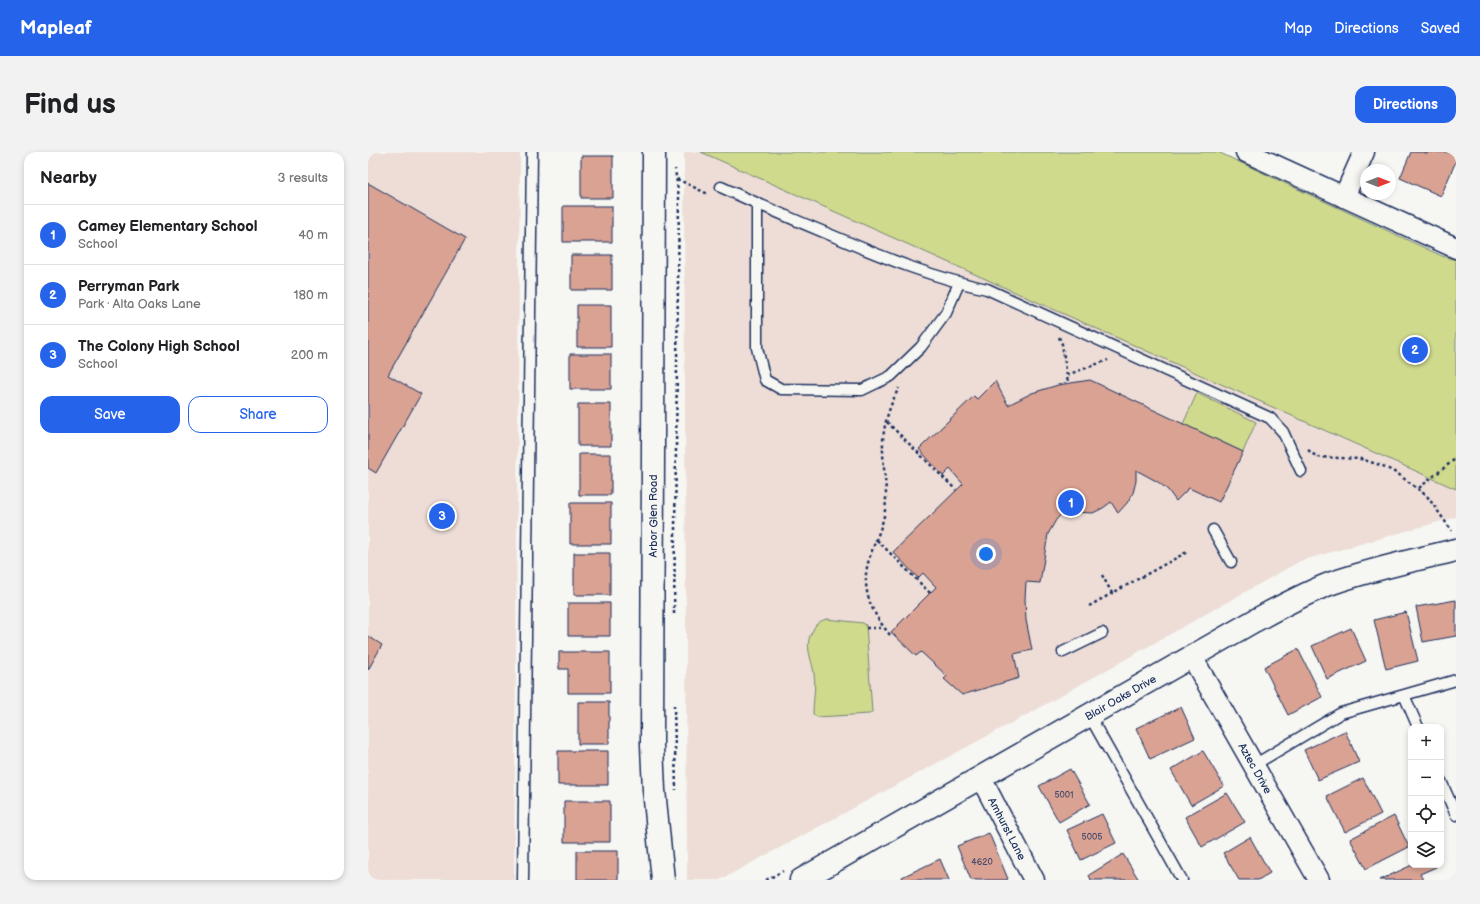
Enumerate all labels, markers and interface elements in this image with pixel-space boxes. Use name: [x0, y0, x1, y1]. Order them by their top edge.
text: Mapleaf: [20, 17, 92, 40]
text: Map: [1284, 20, 1312, 37]
text: Directions: [1334, 20, 1399, 37]
text: Saved: [1421, 20, 1460, 37]
button: Directions: [1355, 86, 1456, 123]
text: Find us: [24, 88, 116, 121]
north arrow: [1360, 164, 1396, 200]
text: Nearby: [40, 168, 97, 188]
text: 3 results: [277, 170, 328, 186]
text: Camey Elementary School: [78, 217, 258, 236]
text: 1: [50, 227, 56, 243]
text: 40 m: [298, 227, 328, 243]
text: School: [78, 236, 118, 252]
text: Perryman Park: [78, 277, 179, 296]
text: 2: [49, 287, 57, 303]
text: 180 m: [293, 287, 328, 303]
text: Park · Alta Oaks Lane: [78, 296, 201, 312]
pin: 2: [1402, 335, 1428, 365]
text: The Colony High School: [78, 337, 240, 356]
text: 3: [49, 347, 57, 363]
text: 200 m: [291, 347, 328, 363]
text: School: [78, 356, 118, 372]
button: Save: [40, 396, 180, 433]
button: Share: [188, 396, 328, 433]
street label: Arbor Glen Road: [647, 475, 660, 558]
pin: 1: [1058, 488, 1084, 518]
pin: 3: [429, 501, 455, 531]
your location: [976, 544, 996, 564]
street label: Blair Oaks Drive: [1083, 672, 1159, 723]
map controls: [1408, 724, 1444, 868]
button: +: [1408, 724, 1444, 760]
street label: Aztec Drive: [1236, 741, 1275, 796]
button: −: [1408, 760, 1444, 796]
house number: 5001: [1054, 790, 1074, 801]
street label: Amhurst Lane: [986, 795, 1029, 863]
button: locate: [1408, 796, 1444, 832]
house number: 5005: [1082, 832, 1102, 843]
button: layers: [1408, 832, 1444, 868]
house number: 4620: [971, 857, 993, 868]

